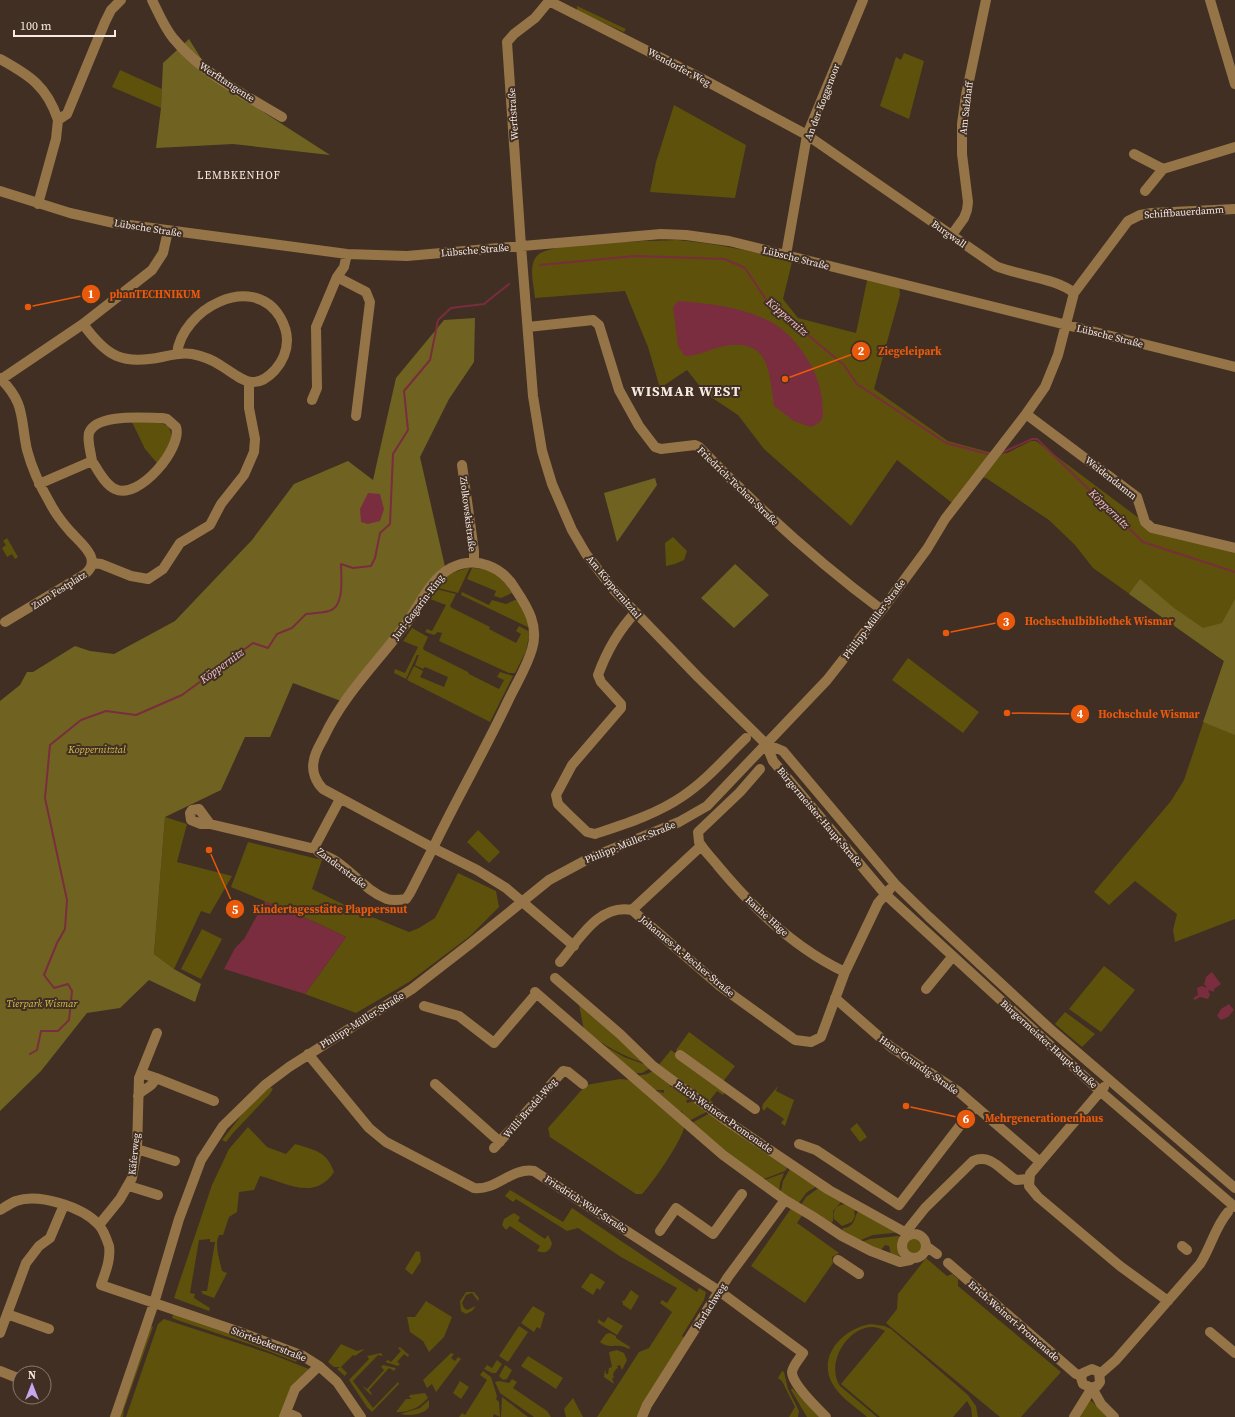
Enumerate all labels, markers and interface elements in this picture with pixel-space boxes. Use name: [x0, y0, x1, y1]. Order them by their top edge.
scale bar: [14, 12, 115, 38]
text: 100 m: [20, 18, 52, 34]
street label: Wendorfer Weg: [645, 45, 713, 89]
street label: Werfttangente: [197, 59, 257, 105]
street label: An der Koggenoor: [801, 61, 843, 142]
street label: Am Salzhaff: [956, 79, 976, 135]
street label: Werftstraße: [505, 87, 521, 141]
district label: LEMBKENHOF: [197, 168, 281, 183]
street label: Schiffbauerdamm: [1144, 203, 1224, 221]
street label: Lübsche Straße: [113, 216, 183, 240]
street label: Burgwall: [929, 217, 969, 251]
street label: Lübsche Straße: [440, 241, 510, 259]
street label: Lübsche Straße: [761, 243, 831, 273]
callout: phanTECHNIKUM: [81, 282, 208, 305]
text: 1: [88, 286, 94, 302]
text: phanTECHNIKUM: [109, 287, 201, 302]
water label: Köppernitz: [762, 294, 812, 340]
street label: Lübsche Straße: [1075, 321, 1145, 351]
callout: Ziegeleipark: [851, 340, 950, 363]
text: 2: [858, 343, 865, 359]
text: Ziegeleipark: [878, 344, 942, 359]
district label: WISMAR WEST: [631, 381, 741, 401]
street label: Friedrich-Techen-Straße: [695, 444, 781, 528]
street label: Weidendamm: [1082, 454, 1140, 502]
street label: Ziolkowskistraße: [457, 476, 479, 552]
water label: Köppernitz: [1085, 485, 1133, 533]
street label: Am Köppernitztal: [584, 553, 644, 621]
street label: Zum Festplatz: [29, 568, 89, 612]
street label: Juri-Gagarin-Ring: [389, 572, 447, 643]
street label: Philipp-Müller-Straße: [840, 576, 908, 662]
callout: Hochschulbibliothek Wismar: [996, 610, 1181, 633]
text: 3: [1003, 614, 1010, 630]
text: Hochschulbibliothek Wismar: [1025, 614, 1174, 629]
water label: Köppernitz: [196, 644, 248, 688]
callout: Hochschule Wismar: [1070, 702, 1208, 725]
text: 4: [1077, 706, 1084, 722]
text: Hochschule Wismar: [1098, 707, 1201, 722]
park label: Köppernitztal: [67, 743, 126, 756]
street label: Bürgermeister-Haupt-Straße: [774, 764, 866, 870]
street label: Philipp-Müller-Straße: [583, 818, 677, 866]
street label: Zanderstraße: [314, 845, 370, 891]
street label: Rauhe Häge: [743, 893, 791, 939]
callout: Kindertagesstätte Plappersnut: [225, 898, 415, 921]
text: 5: [232, 902, 239, 918]
text: Kindertagesstätte Plappersnut: [253, 902, 408, 917]
street label: Johannes-R.-Becher-Straße: [636, 912, 737, 999]
street label: Philipp-Müller-Straße: [318, 989, 406, 1051]
park label: Tierpark Wismar: [7, 997, 78, 1010]
street label: Bürgermeister-Haupt-Straße: [998, 997, 1100, 1091]
street label: Hans-Grundig-Straße: [876, 1033, 962, 1097]
street label: Willi-Bredel-Weg: [500, 1075, 560, 1141]
street label: Erich-Weinert-Promenade: [672, 1078, 776, 1156]
callout: Mehrgenerationenhaus: [956, 1107, 1111, 1130]
text: 6: [963, 1111, 970, 1127]
text: Mehrgenerationenhaus: [985, 1111, 1103, 1126]
street label: Käferweg: [125, 1132, 143, 1176]
street label: Friedrich-Wolf-Straße: [542, 1172, 630, 1236]
street label: Erich-Weinert-Promenade: [966, 1278, 1062, 1364]
street label: Barlachweg: [691, 1281, 729, 1331]
street label: Störtebekerstraße: [230, 1324, 308, 1364]
north arrow: [12, 1365, 52, 1405]
text: N: [28, 1368, 36, 1383]

